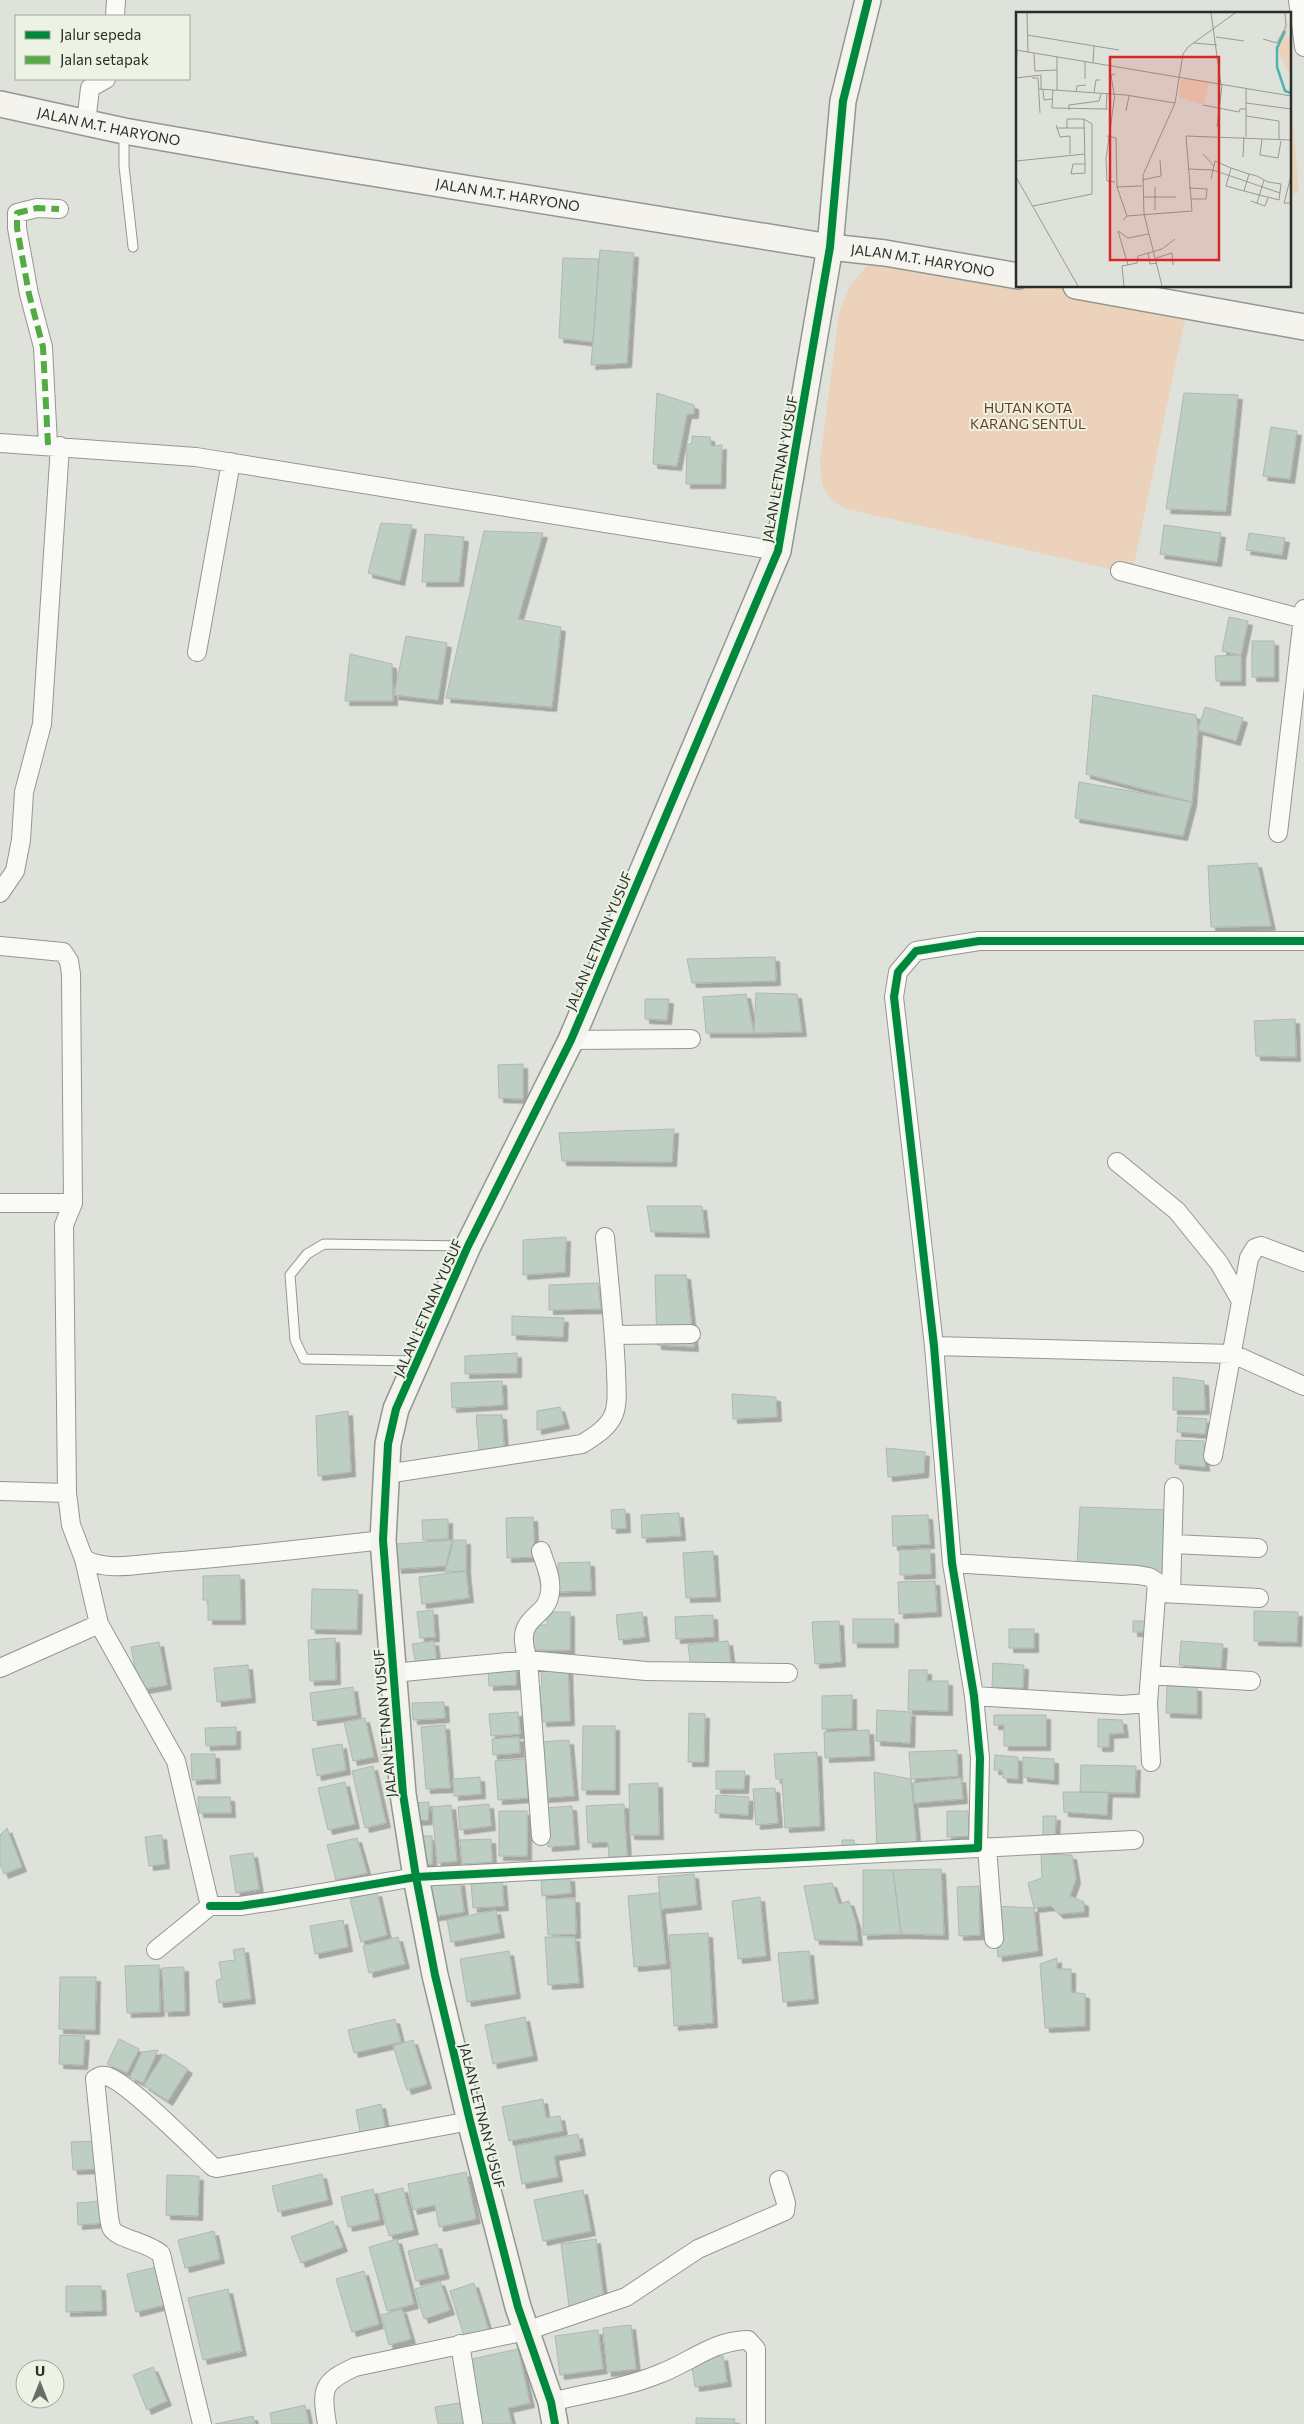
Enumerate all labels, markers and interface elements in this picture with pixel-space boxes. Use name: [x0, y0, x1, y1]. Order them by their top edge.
inset map: [1016, 12, 1292, 288]
legend: [15, 15, 190, 80]
text: Jalur sepeda: [60, 25, 141, 43]
text: Jalan setapak: [60, 50, 149, 68]
street label: JALAN M.T. HARYONO: [36, 103, 182, 149]
street label: JALAN M.T. HARYONO: [435, 174, 581, 214]
street label: JALAN M.T. HARYONO: [850, 240, 996, 280]
street label: JALAN LETNAN YUSUF: [758, 394, 801, 544]
park label: HUTAN KOTA KARANG SENTUL: [970, 399, 1086, 432]
street label: JALAN LETNAN YUSUF: [562, 869, 636, 1013]
street label: JALAN LETNAN YUSUF: [389, 1236, 466, 1379]
street label: JALAN LETNAN YUSUF: [370, 1648, 399, 1798]
street label: JALAN LETNAN YUSUF: [456, 2041, 509, 2190]
north arrow: [15, 2359, 65, 2409]
text: U: [35, 2362, 45, 2379]

